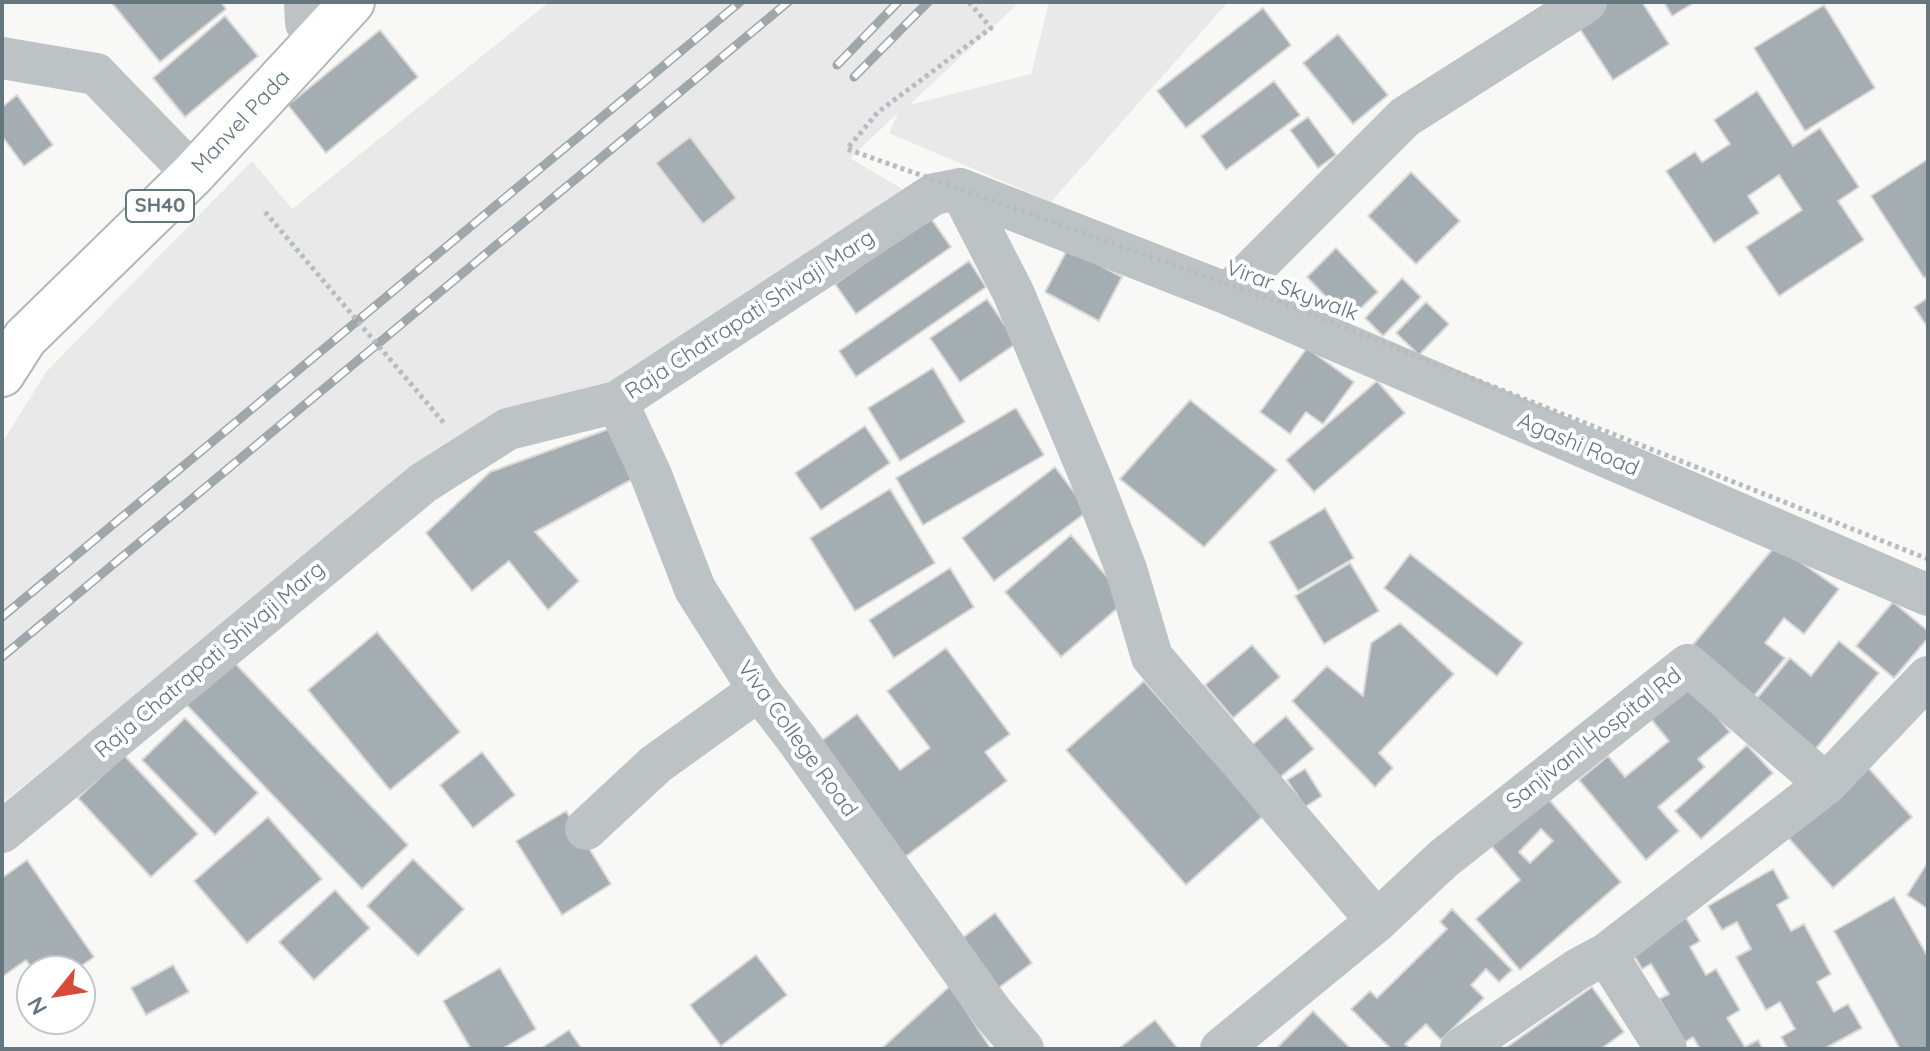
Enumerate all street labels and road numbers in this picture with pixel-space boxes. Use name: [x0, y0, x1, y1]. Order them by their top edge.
street label: Manvel Pada: [186, 65, 296, 179]
road number: SH40: [126, 190, 194, 222]
street label: Raja Chatrapati Shivaji Marg: [620, 224, 880, 406]
street label: Virar Skywalk: [1222, 255, 1362, 327]
street label: Agashi Road: [1513, 408, 1643, 482]
street label: Raja Chatrapati Shivaji Marg: [90, 556, 330, 764]
street label: Viva College Road: [732, 656, 862, 822]
street label: Sanjivani Hospital Rd: [1501, 663, 1687, 815]

